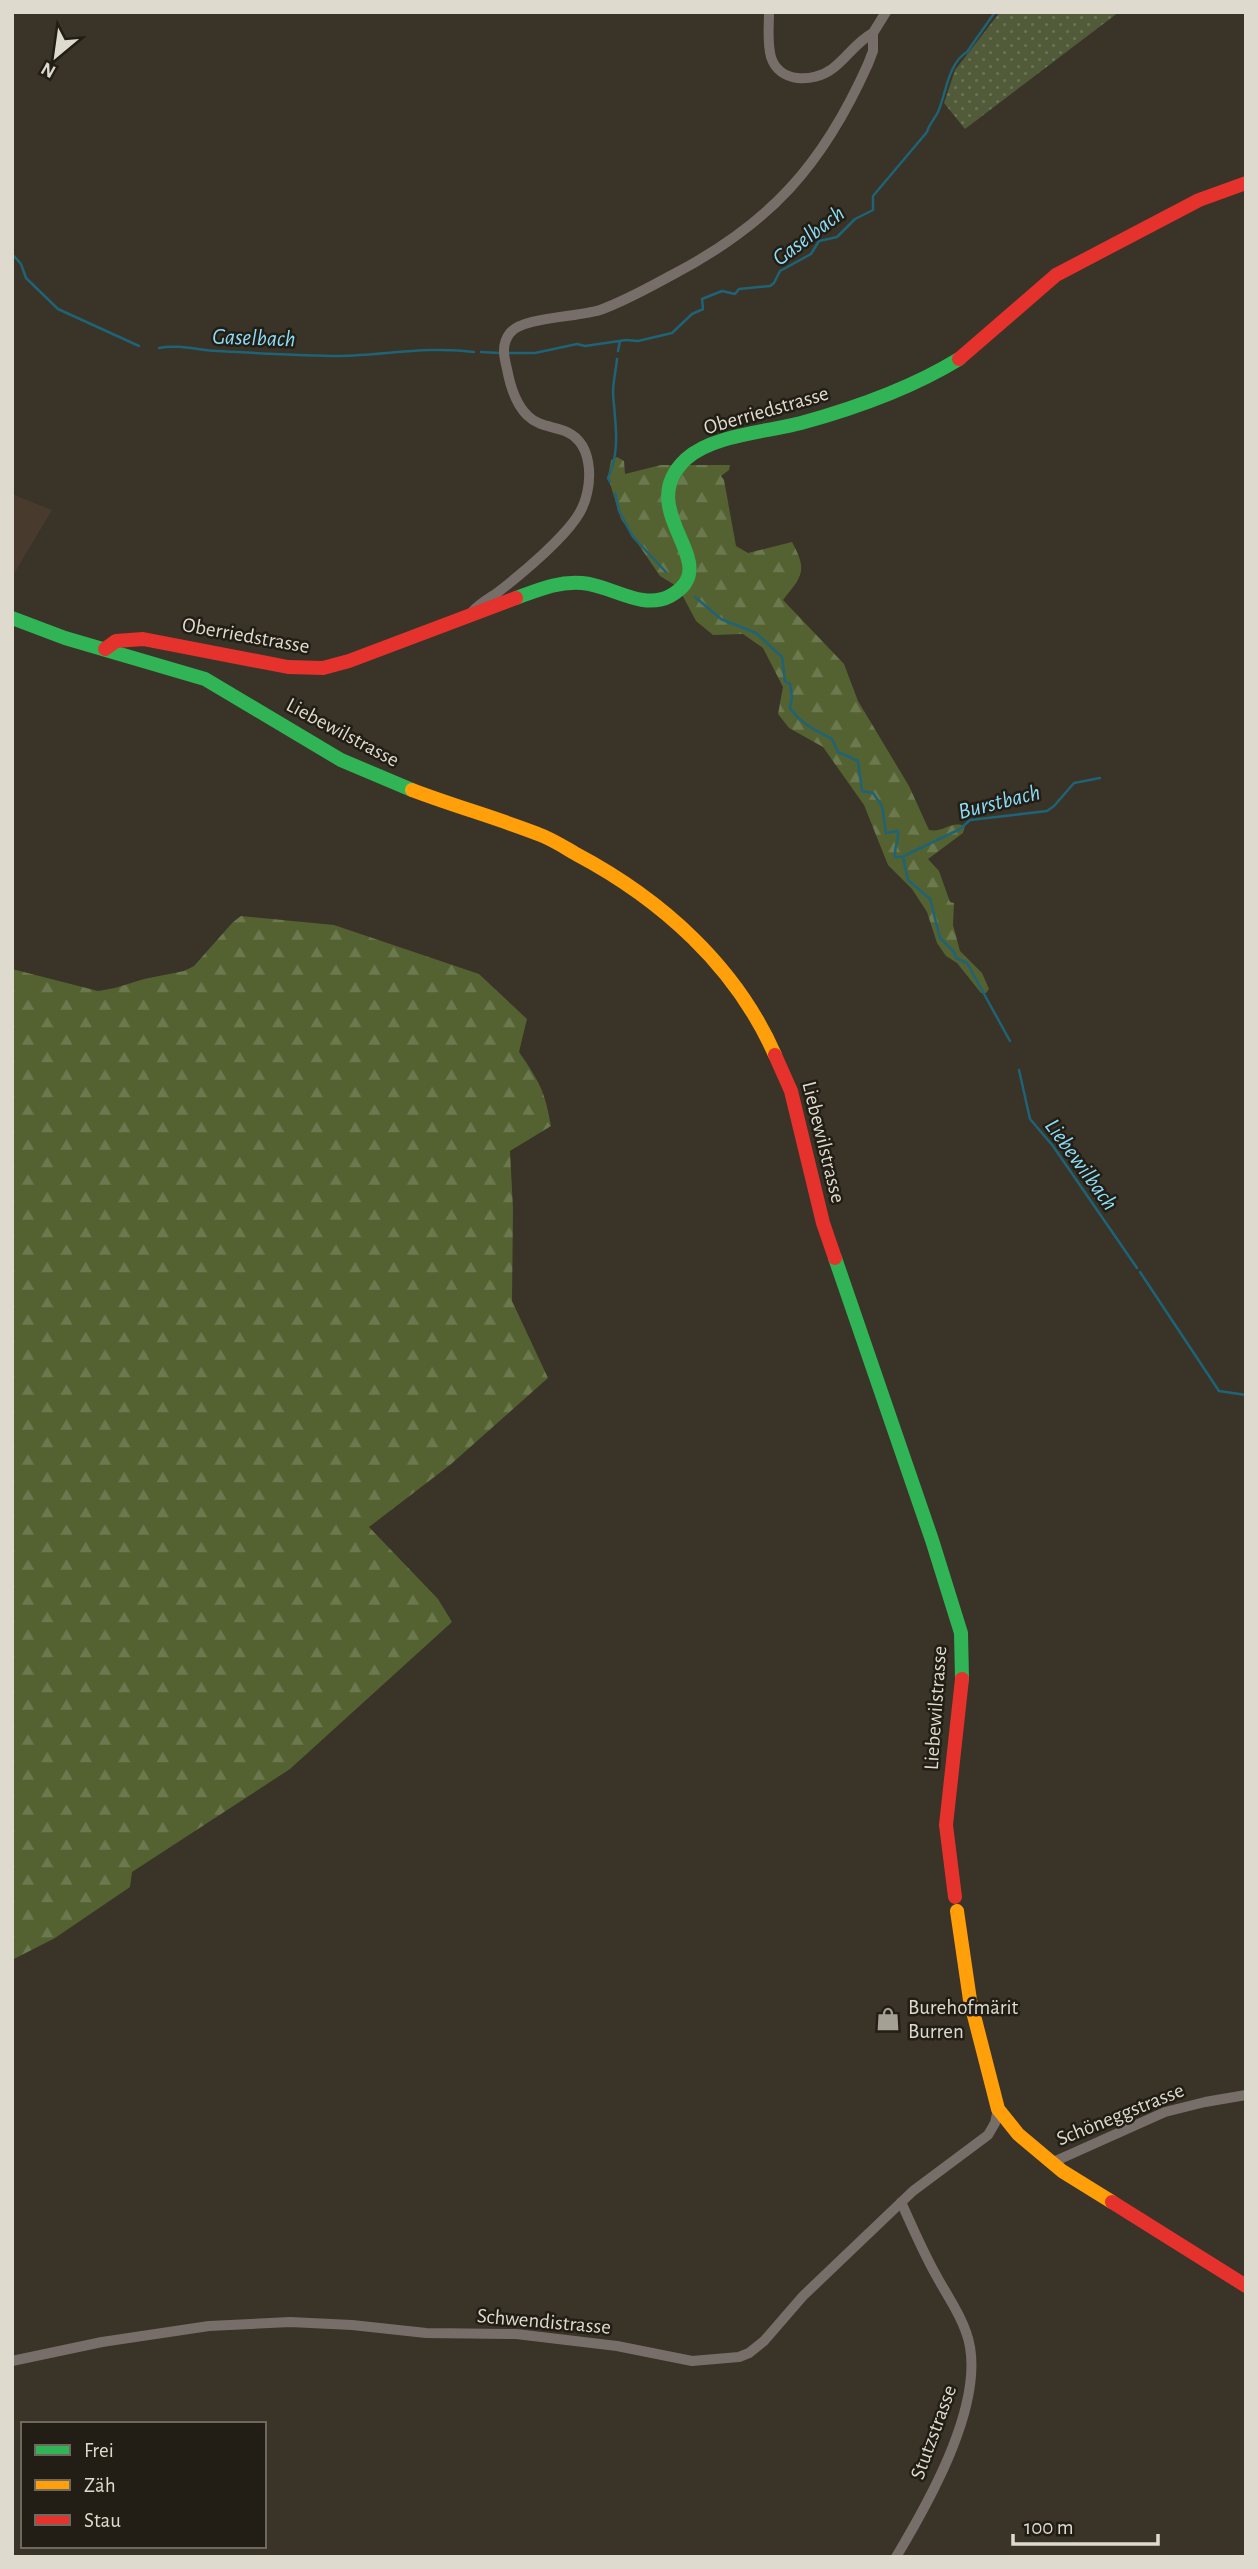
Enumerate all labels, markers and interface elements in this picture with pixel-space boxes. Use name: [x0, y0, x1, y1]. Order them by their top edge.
north arrow: [21, 21, 91, 91]
text: N: [38, 58, 59, 81]
water label: Gaselbach: [769, 202, 849, 270]
water label: Gaselbach: [212, 326, 296, 351]
street label: Oberriedstrasse: [701, 383, 831, 438]
street label: Oberriedstrasse: [181, 614, 311, 657]
street label: Liebewilstrasse: [283, 694, 403, 771]
water label: Burstbach: [956, 781, 1043, 824]
street label: Liebewilstrasse: [798, 1079, 849, 1205]
water label: Liebewilbach: [1040, 1115, 1122, 1215]
street label: Liebewilstrasse: [921, 1645, 950, 1771]
place label: Burehofmärit Burren: [908, 1997, 1019, 2042]
shop icon: Burehofmärit Burren: [874, 2005, 902, 2033]
street label: Schöneggstrasse: [1054, 2079, 1187, 2150]
street label: Schwendistrasse: [476, 2305, 612, 2338]
street label: Stutzstrasse: [907, 2382, 960, 2482]
legend: [21, 2422, 266, 2548]
text: Frei: [84, 2440, 114, 2461]
text: Zäh: [84, 2475, 116, 2496]
scale bar: [1013, 2502, 1158, 2546]
text: Stau: [84, 2510, 121, 2531]
text: 100 m: [1024, 2517, 1074, 2538]

